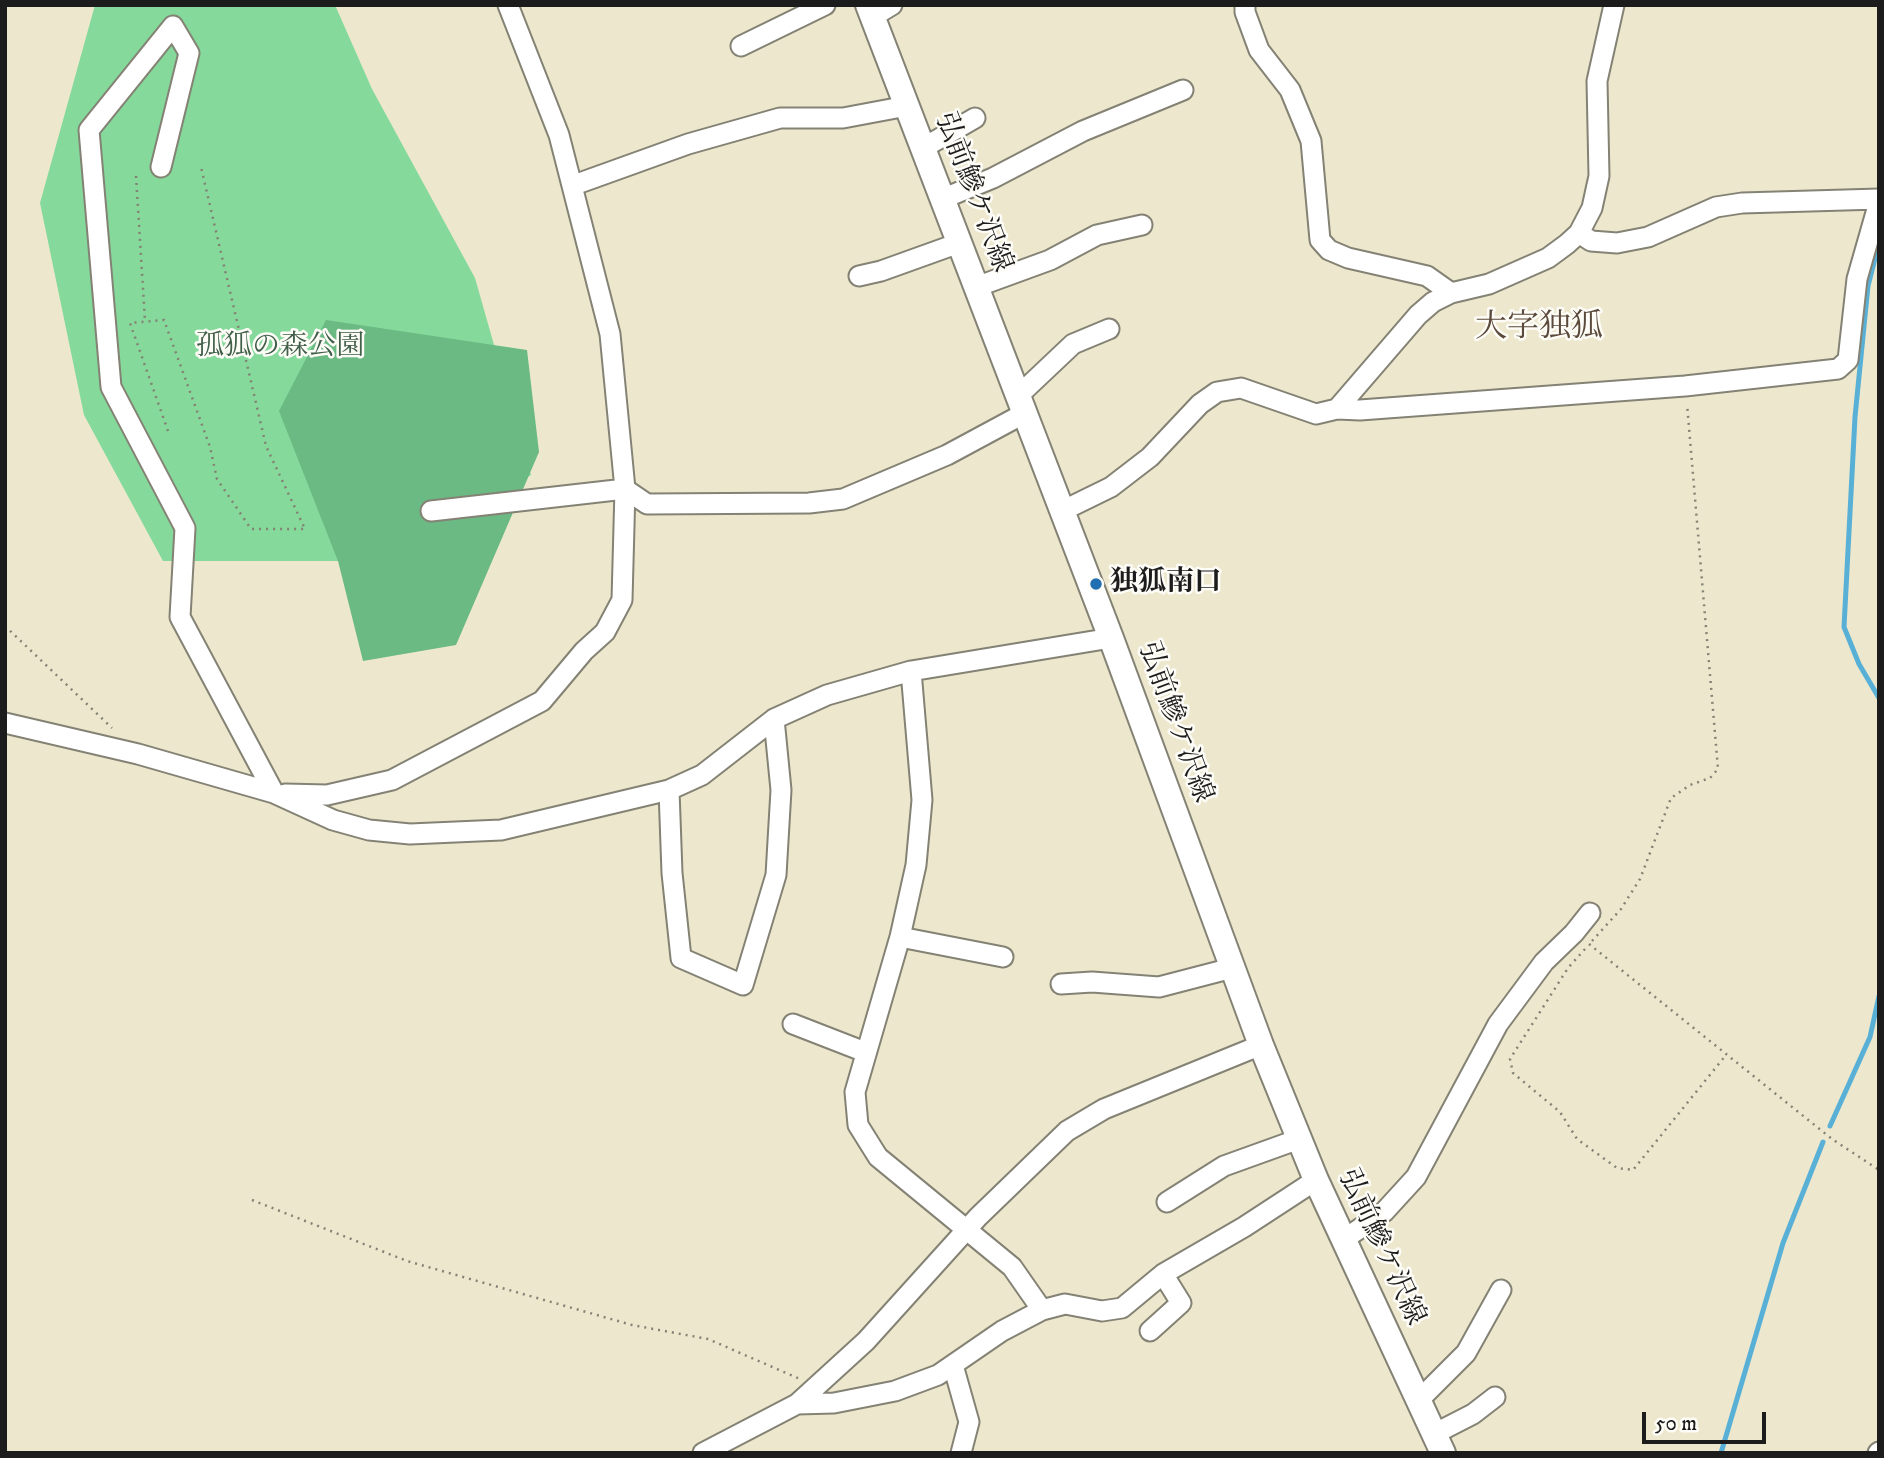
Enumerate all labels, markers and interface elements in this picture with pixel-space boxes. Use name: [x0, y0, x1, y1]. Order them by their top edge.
street label: 弘前鰺ケ沢線: [926, 109, 1018, 277]
district label: 大字独狐: [1475, 310, 1603, 348]
park label: 孤狐の森公園: [196, 331, 364, 365]
place label: 独狐南口: [1110, 567, 1222, 601]
marker: 独狐南口: [1088, 576, 1104, 592]
street label: 弘前鰺ケ沢線: [1129, 638, 1219, 808]
street label: 弘前鰺ケ沢線: [1329, 1165, 1431, 1331]
scale bar: [1646, 1398, 1770, 1442]
text: 50 m: [1655, 1411, 1697, 1437]

